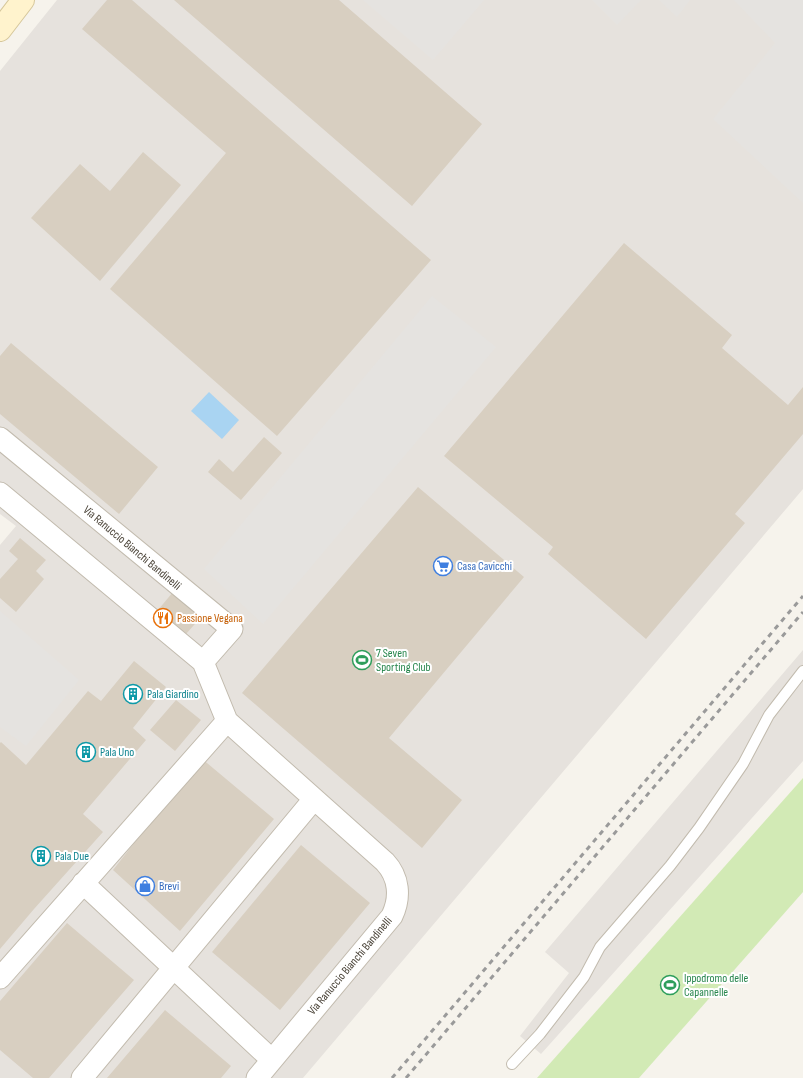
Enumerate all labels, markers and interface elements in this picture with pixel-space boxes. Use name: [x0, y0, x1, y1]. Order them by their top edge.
street label: Via Ranuccio Bianchi Bandinelli: [80, 503, 184, 593]
supermarket icon: Casa Cavicchi: [432, 555, 454, 577]
place label: Casa Cavicchi: [457, 559, 512, 574]
restaurant icon: Passione Vegana: [152, 607, 174, 629]
place label: Passione Vegana: [177, 611, 243, 626]
place label: 7 Seven Sporting Club: [376, 646, 430, 675]
sports icon: 7 Seven Sporting Club: [351, 649, 373, 671]
building icon: Pala Giardino: [122, 683, 144, 705]
place label: Pala Giardino: [147, 687, 199, 702]
building icon: Pala Uno: [75, 741, 97, 763]
place label: Pala Uno: [100, 745, 134, 760]
building icon: Pala Due: [30, 845, 52, 867]
place label: Pala Due: [55, 849, 89, 864]
shop icon: Brevi: [134, 875, 156, 897]
place label: Brevi: [159, 879, 179, 894]
street label: Via Ranuccio Bianchi Bandinelli: [305, 914, 395, 1018]
place label: Ippodromo delle Capannelle: [684, 971, 748, 1000]
sports icon: Ippodromo delle Capannelle: [659, 974, 681, 996]

